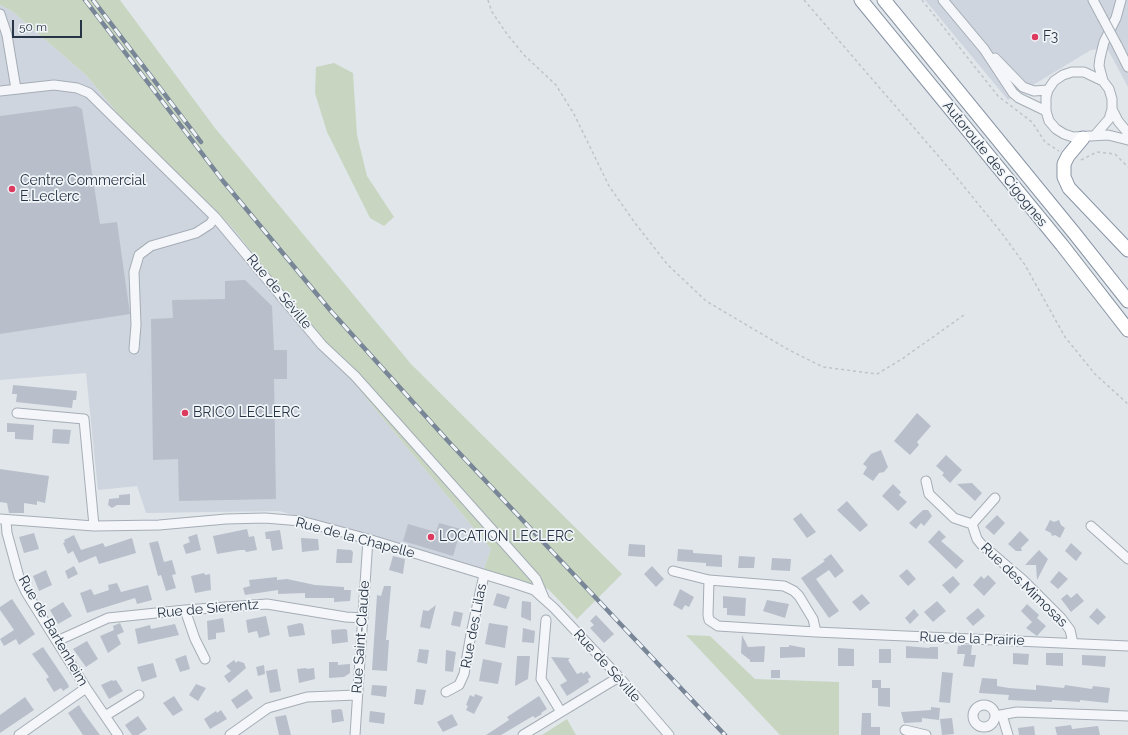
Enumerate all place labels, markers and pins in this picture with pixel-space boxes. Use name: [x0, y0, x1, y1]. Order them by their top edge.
place label: F3: [1043, 29, 1058, 45]
marker: F3: [1030, 32, 1040, 42]
place label: Centre Commercial E.Leclerc: [20, 173, 146, 206]
marker: Centre Commercial E.Leclerc: [7, 184, 17, 194]
place label: BRICO LECLERC: [193, 405, 300, 421]
marker: BRICO LECLERC: [180, 408, 190, 418]
place label: LOCATION LECLERC: [439, 529, 574, 545]
marker: LOCATION LECLERC: [426, 532, 436, 542]

